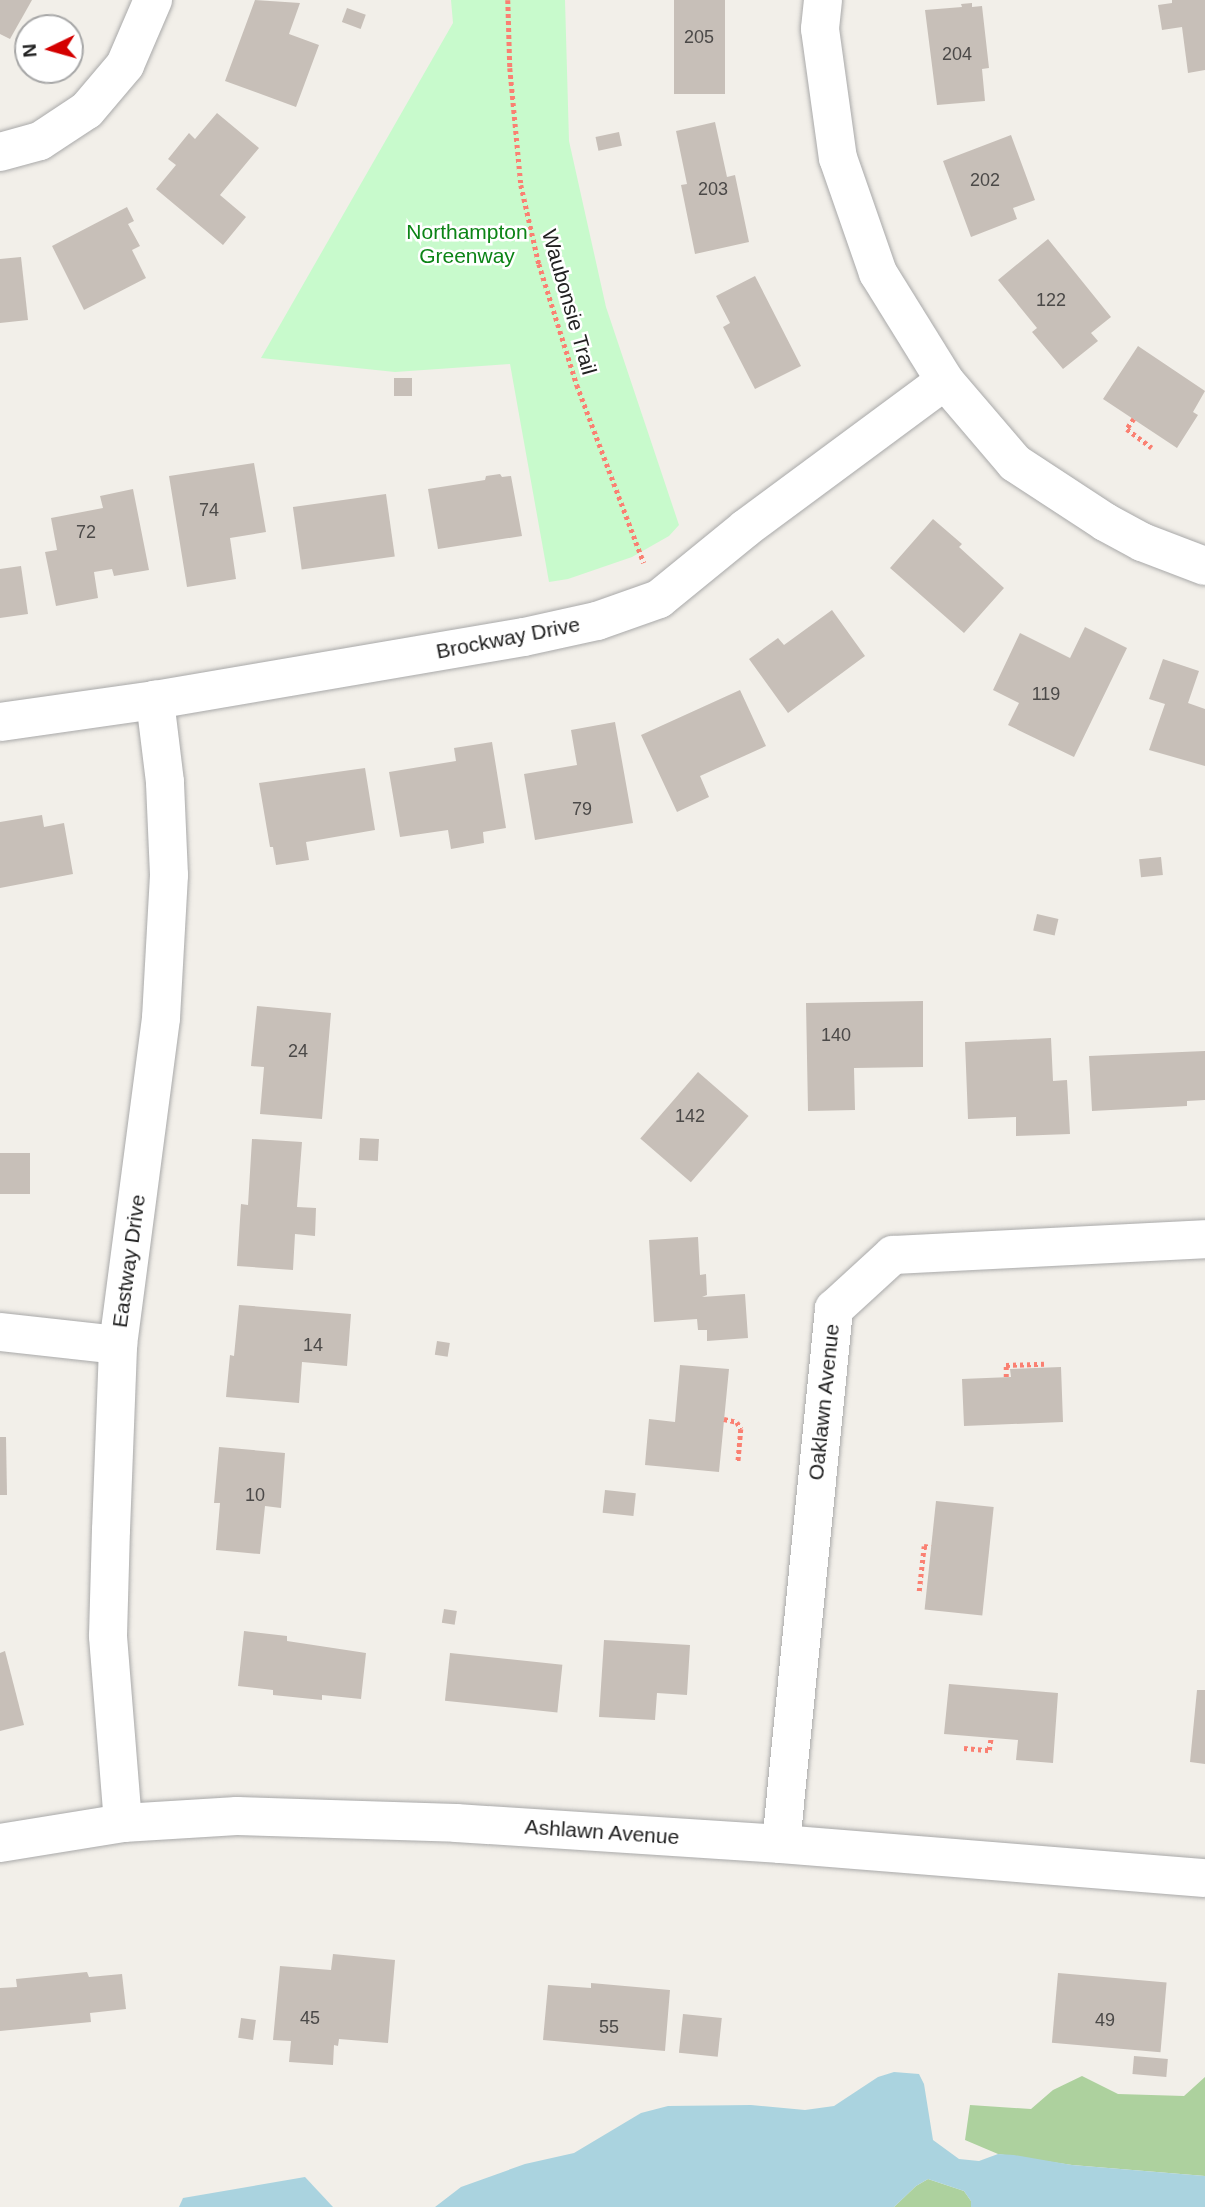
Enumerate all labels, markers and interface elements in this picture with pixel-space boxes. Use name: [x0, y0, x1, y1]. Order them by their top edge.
north arrow: [14, 14, 84, 84]
house number: 205: [684, 26, 714, 48]
text: N: [19, 43, 41, 58]
house number: 204: [942, 43, 972, 65]
house number: 202: [970, 169, 1000, 191]
house number: 203: [698, 178, 728, 200]
park label: Northampton Greenway: [406, 219, 528, 269]
street label: Waubonsie Trail: [536, 226, 602, 378]
house number: 122: [1036, 289, 1066, 311]
house number: 74: [199, 499, 219, 521]
house number: 72: [76, 521, 96, 543]
street label: Brockway Drive: [434, 612, 582, 664]
house number: 119: [1032, 683, 1060, 705]
house number: 79: [572, 798, 592, 820]
house number: 140: [821, 1024, 851, 1046]
house number: 24: [288, 1040, 308, 1062]
house number: 142: [675, 1105, 705, 1127]
street label: Eastway Drive: [107, 1193, 151, 1329]
street label: Oaklawn Avenue: [803, 1322, 845, 1482]
house number: 14: [303, 1334, 323, 1356]
house number: 10: [245, 1484, 265, 1506]
street label: Ashlawn Avenue: [523, 1814, 681, 1850]
house number: 45: [300, 2007, 320, 2029]
house number: 49: [1095, 2009, 1115, 2031]
house number: 55: [599, 2016, 619, 2038]

